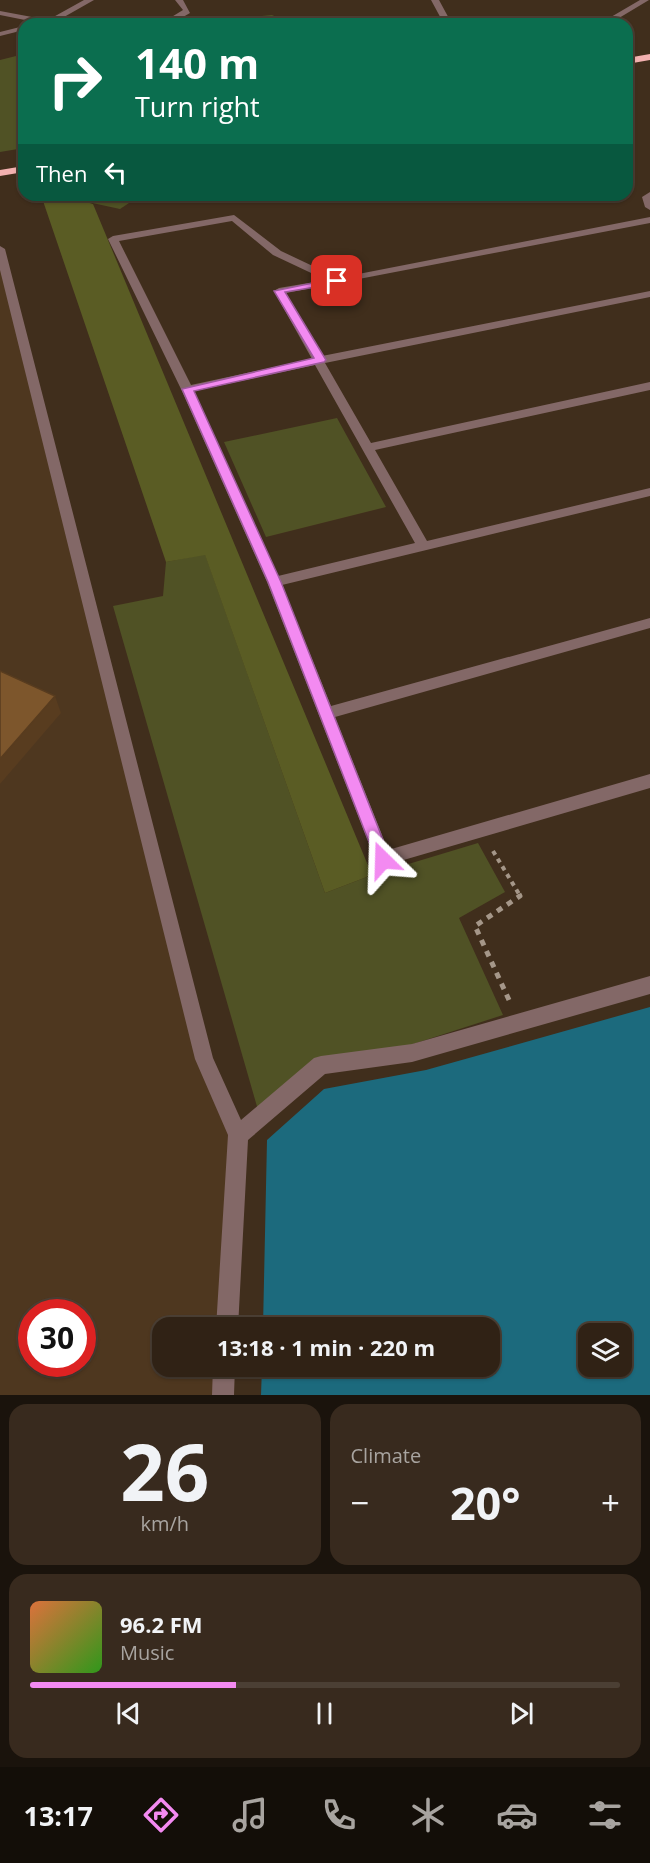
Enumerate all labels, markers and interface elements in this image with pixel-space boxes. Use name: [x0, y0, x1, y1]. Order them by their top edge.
text: 140 m: [135, 34, 259, 91]
icon: right: [36, 42, 114, 120]
text: Turn right: [135, 88, 260, 125]
icon: left: [99, 156, 132, 189]
text: Then: [36, 158, 87, 188]
pin: [311, 255, 362, 306]
icon: arrive: [320, 264, 353, 297]
position arrow: [351, 828, 415, 892]
speed limit sign: 30: [18, 1299, 96, 1377]
map controls: [578, 1323, 632, 1377]
button: layers: [578, 1323, 632, 1377]
text: 13:18 · 1 min · 220 m: [217, 1332, 435, 1362]
text: 26: [120, 1418, 209, 1524]
text: Climate: [351, 1442, 421, 1469]
text: 20°: [450, 1472, 521, 1533]
text: −: [351, 1480, 369, 1525]
text: +: [601, 1480, 620, 1525]
text: km/h: [140, 1510, 189, 1537]
text: 96.2 FM: [120, 1609, 203, 1639]
text: Music: [120, 1639, 174, 1666]
icon: previous: [112, 1697, 145, 1730]
icon: pause: [308, 1697, 341, 1730]
icon: next: [505, 1697, 538, 1730]
icon: directions: [140, 1794, 182, 1836]
icon: music: [229, 1794, 271, 1836]
icon: phone: [318, 1794, 360, 1836]
icon: climate: [407, 1794, 449, 1836]
icon: car: [496, 1794, 538, 1836]
icon: filters: [584, 1794, 626, 1836]
text: 13:17: [23, 1797, 93, 1834]

